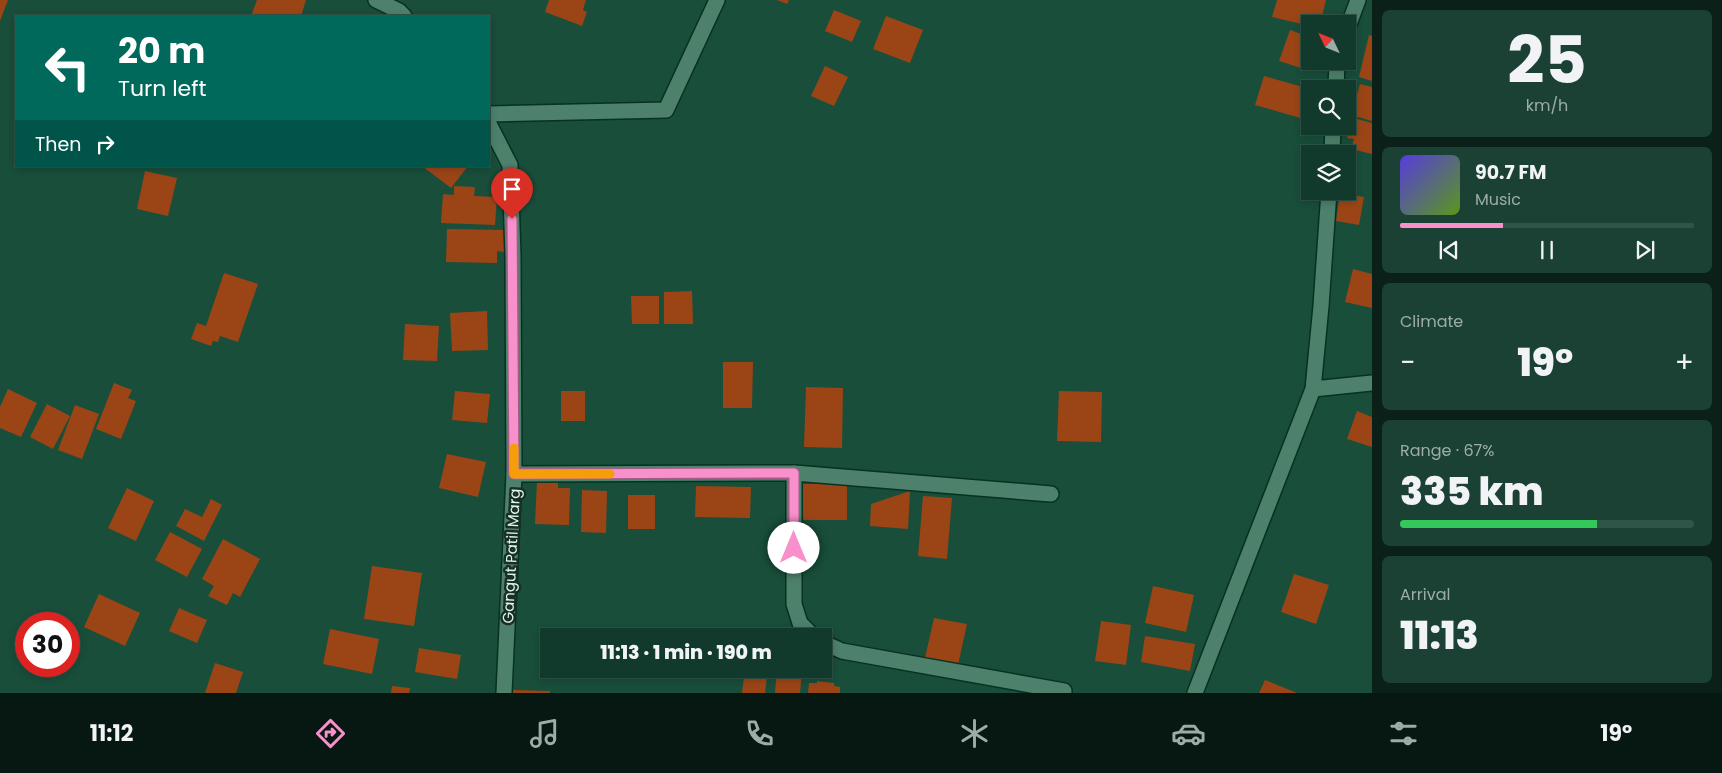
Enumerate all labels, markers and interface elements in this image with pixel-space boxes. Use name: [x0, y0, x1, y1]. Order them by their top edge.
north arrow: [1301, 15, 1356, 70]
map controls: [1301, 15, 1356, 200]
text: 25: [1507, 15, 1587, 106]
text: 20 m: [118, 26, 205, 75]
icon: left: [35, 35, 100, 100]
text: Turn left: [118, 73, 206, 104]
button: search: [1301, 80, 1356, 135]
text: km/h: [1526, 94, 1568, 117]
icon: right: [91, 130, 119, 158]
text: Then: [35, 131, 81, 158]
button: layers: [1301, 145, 1356, 200]
text: 90.7 FM: [1475, 159, 1546, 186]
pin: [491, 168, 533, 219]
icon: arrive: [498, 175, 526, 203]
text: Music: [1475, 188, 1521, 211]
icon: previous: [1435, 236, 1463, 264]
icon: pause: [1533, 236, 1561, 264]
icon: next: [1631, 236, 1659, 264]
text: Climate: [1400, 310, 1463, 333]
text: 19°: [1517, 336, 1573, 389]
text: −: [1400, 343, 1415, 382]
text: +: [1675, 343, 1694, 382]
text: Range · 67%: [1400, 439, 1495, 462]
text: 335 km: [1400, 465, 1544, 518]
street label: Gangut Patil Marg: [497, 488, 525, 624]
position arrow: [767, 521, 819, 573]
text: Arrival: [1400, 583, 1450, 606]
text: 11:13: [1400, 609, 1479, 662]
speed limit sign: 30: [15, 612, 80, 677]
text: 11:13 · 1 min · 190 m: [600, 639, 772, 666]
icon: directions: [313, 716, 348, 751]
icon: music: [527, 716, 562, 751]
icon: phone: [742, 716, 777, 751]
icon: climate: [957, 716, 992, 751]
icon: car: [1171, 716, 1206, 751]
icon: filters: [1386, 716, 1421, 751]
text: 11:12: [90, 718, 133, 749]
text: 19°: [1600, 718, 1632, 749]

